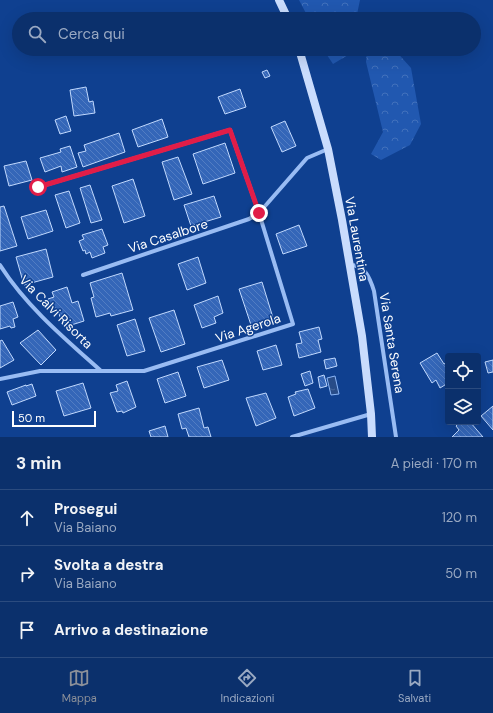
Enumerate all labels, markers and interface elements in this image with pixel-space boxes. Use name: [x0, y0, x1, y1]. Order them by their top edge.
search box: [12, 12, 481, 56]
icon: search: [26, 23, 48, 45]
text: Cerca qui: [58, 24, 125, 44]
route start: [29, 178, 47, 196]
street label: Via Laurentina: [341, 195, 373, 283]
route end: [250, 204, 268, 222]
street label: Via Casalbore: [126, 215, 210, 257]
street label: Via Calvi Risorta: [16, 272, 96, 352]
street label: Via Santa Serena: [376, 292, 408, 394]
street label: Via Agerola: [213, 309, 283, 347]
map controls: [445, 353, 481, 425]
button: locate: [445, 353, 481, 389]
button: layers: [445, 389, 481, 425]
scale bar: [12, 409, 96, 428]
text: 50 m: [18, 411, 45, 425]
text: 3 min: [16, 452, 61, 474]
text: A piedi · 170 m: [391, 455, 477, 472]
text: Prosegui: [54, 499, 117, 519]
icon: ahead: [16, 507, 38, 529]
text: 120 m: [442, 509, 477, 526]
text: Via Baiano: [54, 519, 117, 536]
text: Svolta a destra: [54, 555, 164, 575]
icon: right: [16, 563, 38, 585]
text: 50 m: [445, 565, 477, 582]
text: Via Baiano: [54, 575, 117, 592]
icon: arrive: [16, 619, 38, 641]
text: Arrivo a destinazione: [54, 620, 208, 640]
tab: Mappa: [62, 667, 97, 705]
tab: Indicazioni: [221, 667, 274, 705]
tab: Salvati: [398, 667, 431, 705]

